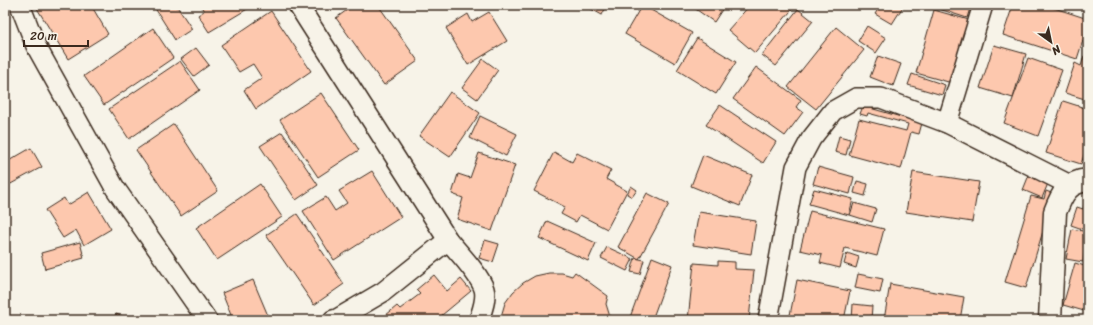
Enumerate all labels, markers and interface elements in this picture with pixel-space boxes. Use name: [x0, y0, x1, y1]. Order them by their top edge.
scale bar: [24, 22, 88, 48]
north arrow: [1031, 22, 1071, 62]
text: 20 m: [30, 25, 57, 47]
text: N: [1047, 39, 1065, 60]

